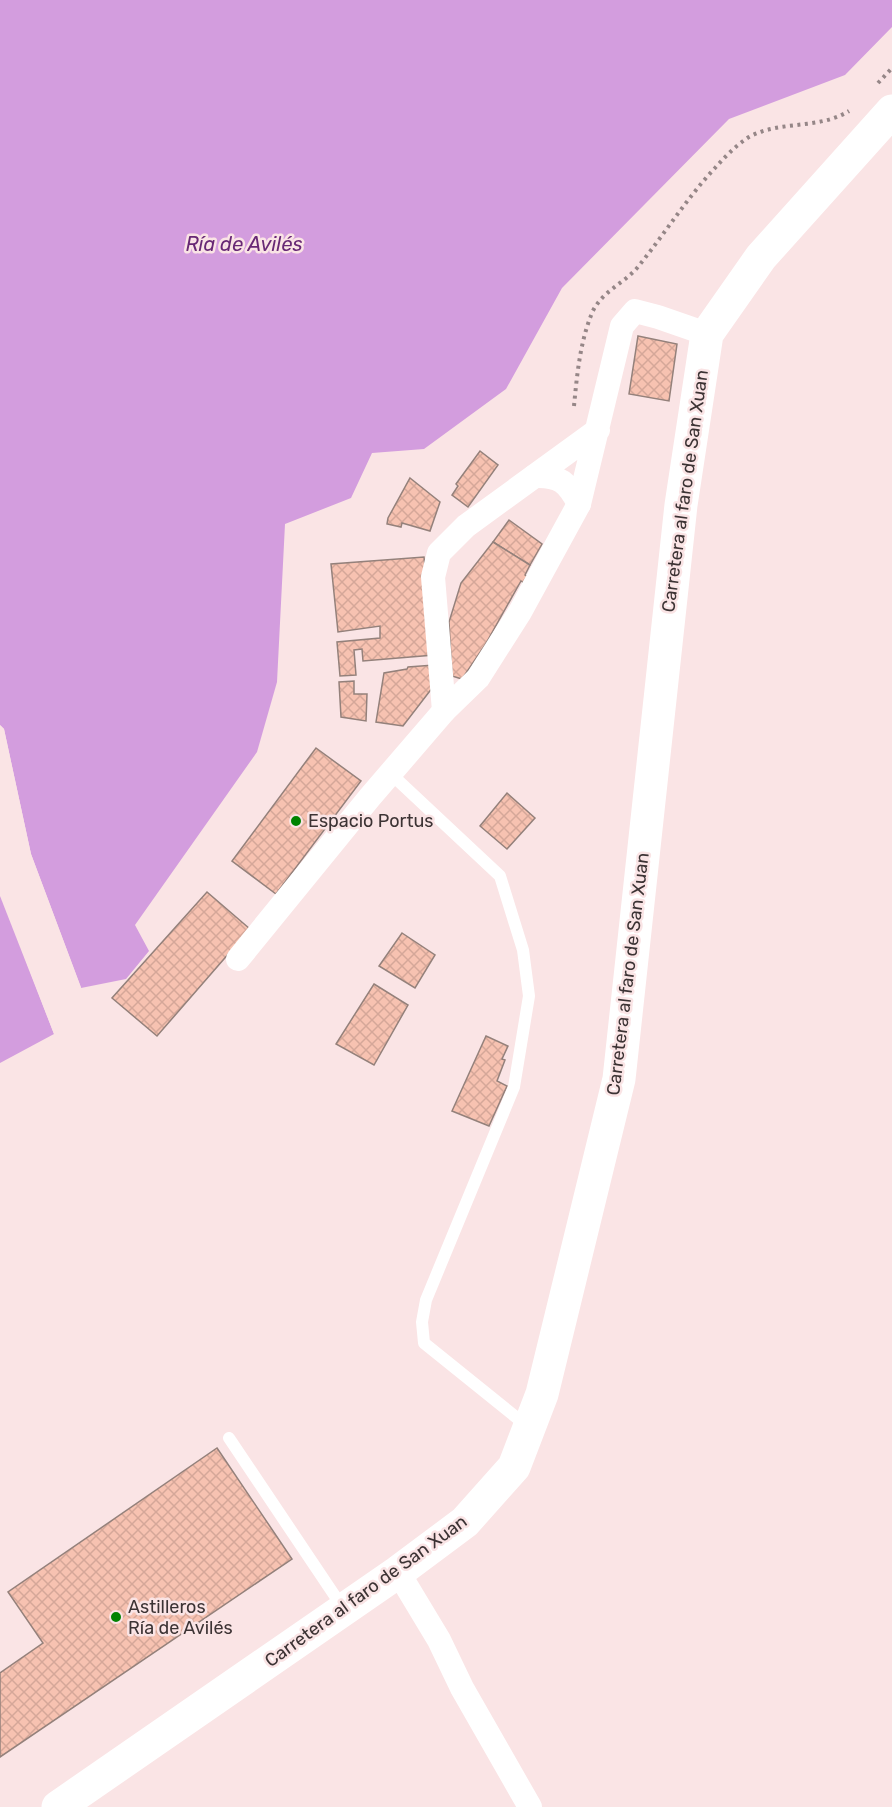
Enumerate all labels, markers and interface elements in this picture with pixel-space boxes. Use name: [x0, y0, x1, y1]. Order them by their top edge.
water label: Ría de Avilés: [185, 232, 303, 256]
street label: Carretera al faro de San Xuan: [657, 368, 713, 614]
place label: Espacio Portus: [308, 810, 433, 832]
marker: Espacio Portus: [289, 814, 303, 828]
street label: Carretera al faro de San Xuan: [602, 851, 654, 1097]
street label: Carretera al faro de San Xuan: [261, 1510, 471, 1672]
place label: Astilleros Ría de Avilés: [128, 1596, 233, 1639]
marker: Astilleros Ría de Avilés: [109, 1610, 123, 1624]

